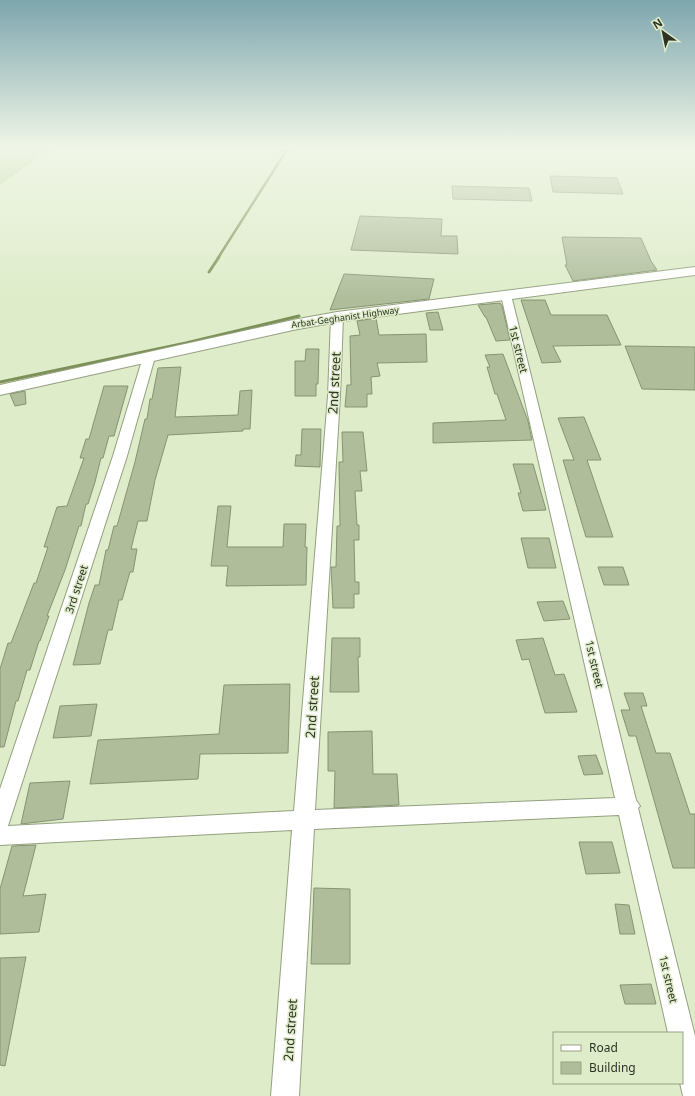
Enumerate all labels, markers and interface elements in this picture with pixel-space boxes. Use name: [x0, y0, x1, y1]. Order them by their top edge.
north arrow: [643, 12, 683, 52]
text: N: [649, 14, 665, 32]
street label: Arbat-Geghanist Highway: [290, 303, 400, 331]
street label: 1st street: [506, 324, 532, 374]
street label: 2nd street: [323, 351, 345, 415]
street label: 3rd street: [61, 563, 91, 615]
street label: 1st street: [582, 639, 608, 689]
street label: 2nd street: [301, 675, 323, 739]
street label: 1st street: [656, 954, 682, 1004]
street label: 2nd street: [279, 998, 301, 1062]
legend: [553, 1032, 683, 1084]
text: Road: [589, 1039, 618, 1056]
text: Building: [589, 1059, 636, 1076]

